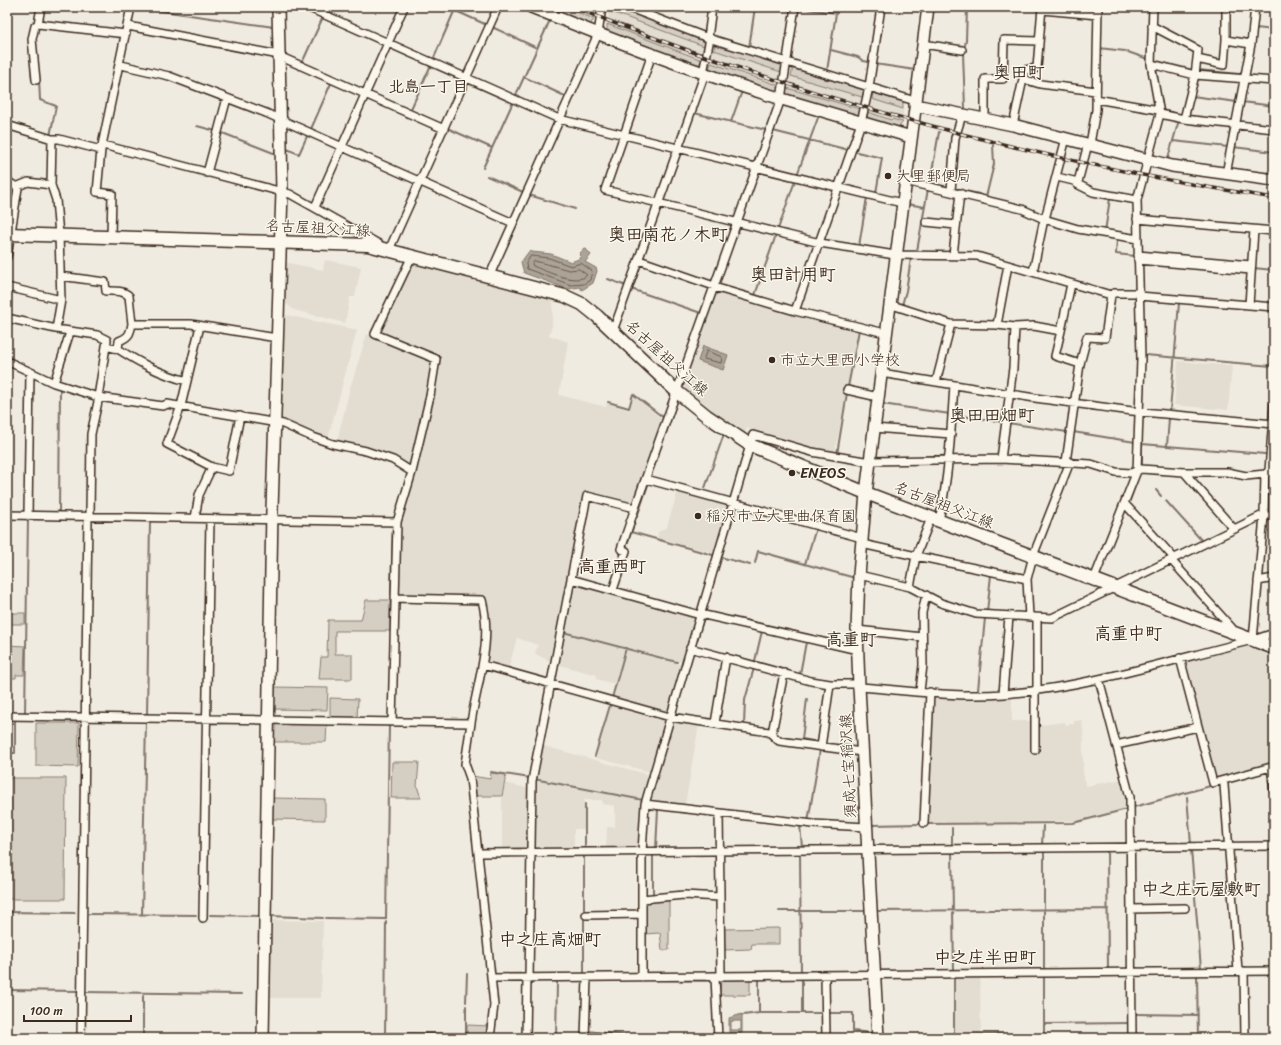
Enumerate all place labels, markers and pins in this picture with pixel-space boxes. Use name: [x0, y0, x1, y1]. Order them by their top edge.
place label: 大里郵便局: [896, 163, 971, 189]
marker: 大里郵便局: [883, 171, 893, 181]
place label: 市立大里西小学校: [780, 347, 900, 373]
marker: 市立大里西小学校: [767, 355, 777, 365]
place label: ENEOS: [800, 460, 847, 486]
marker: ENEOS: [787, 468, 797, 478]
place label: 稲沢市立大里曲保育園: [706, 503, 856, 529]
marker: 稲沢市立大里曲保育園: [693, 511, 703, 521]

